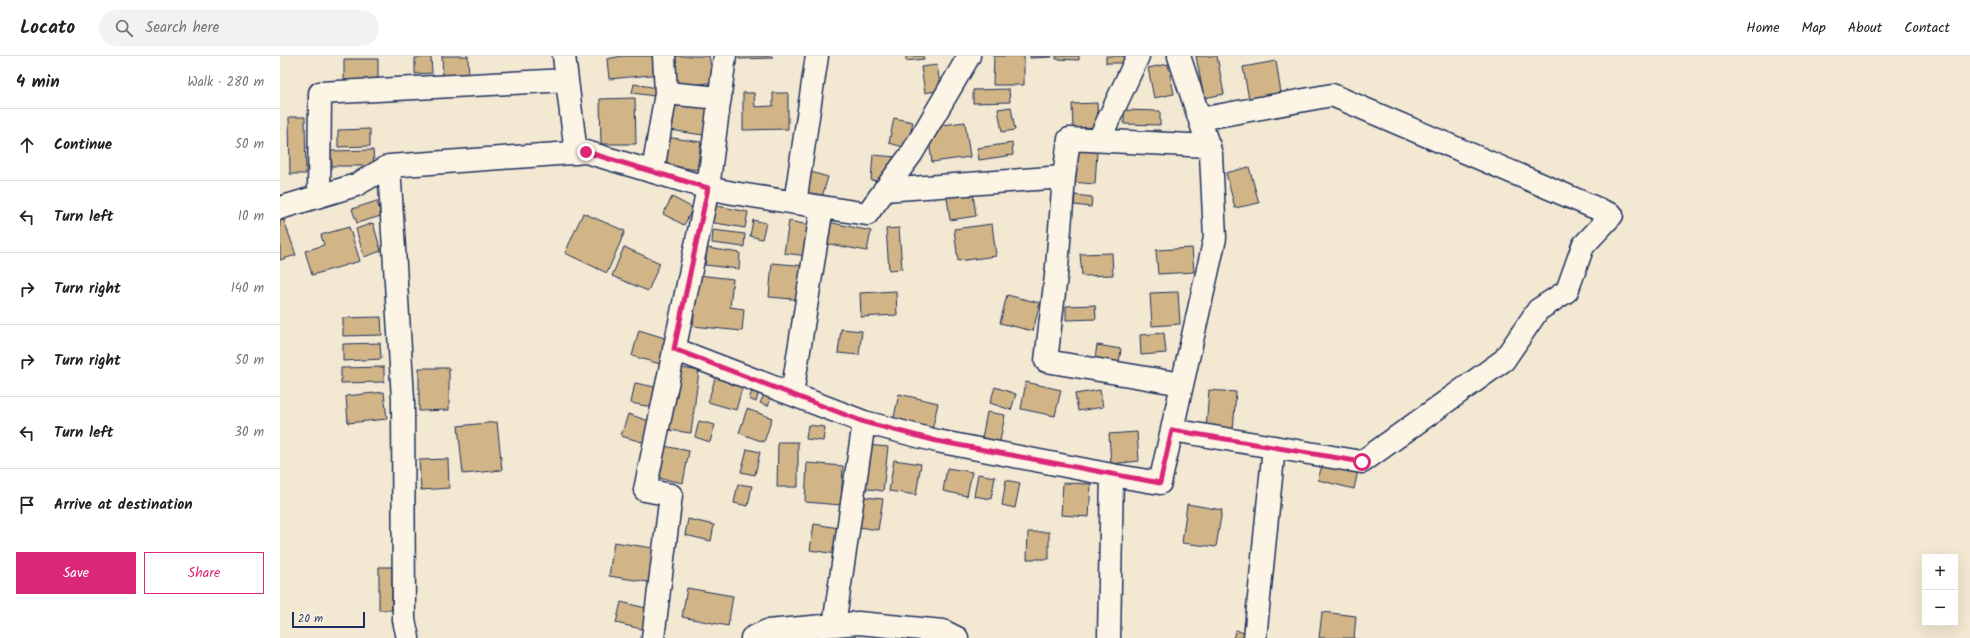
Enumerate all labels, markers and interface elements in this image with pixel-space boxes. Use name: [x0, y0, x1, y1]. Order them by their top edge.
search box: [99, 10, 379, 46]
text: Locato: [20, 13, 75, 43]
text: Search here: [145, 16, 219, 40]
icon: search: [113, 17, 135, 39]
text: Home: [1746, 17, 1780, 39]
text: Map: [1802, 17, 1826, 39]
text: About: [1848, 17, 1882, 39]
text: Contact: [1904, 17, 1950, 39]
text: 4 min: [16, 69, 60, 96]
text: Walk · 280 m: [188, 72, 264, 93]
text: Continue: [54, 133, 112, 157]
icon: ahead: [16, 134, 38, 156]
text: 50 m: [235, 134, 264, 155]
route end: [577, 143, 595, 161]
text: Turn left: [54, 205, 114, 229]
icon: left: [16, 206, 38, 228]
text: 10 m: [238, 206, 264, 227]
text: Turn right: [54, 277, 121, 301]
icon: right: [16, 278, 38, 300]
text: 140 m: [231, 278, 264, 299]
text: Turn right: [54, 349, 121, 373]
icon: right: [16, 350, 38, 372]
text: 50 m: [235, 350, 264, 371]
text: Turn left: [54, 421, 114, 445]
icon: left: [16, 422, 38, 444]
text: 30 m: [235, 422, 264, 443]
route start: [1353, 453, 1371, 471]
text: Arrive at destination: [54, 493, 193, 517]
icon: arrive: [16, 494, 38, 516]
button: Save: [16, 552, 136, 594]
button: Share: [144, 552, 264, 594]
map controls: [1922, 554, 1958, 626]
button: +: [1922, 554, 1958, 590]
button: −: [1922, 590, 1958, 626]
scale bar: [292, 610, 365, 629]
text: 20 m: [298, 610, 323, 628]

